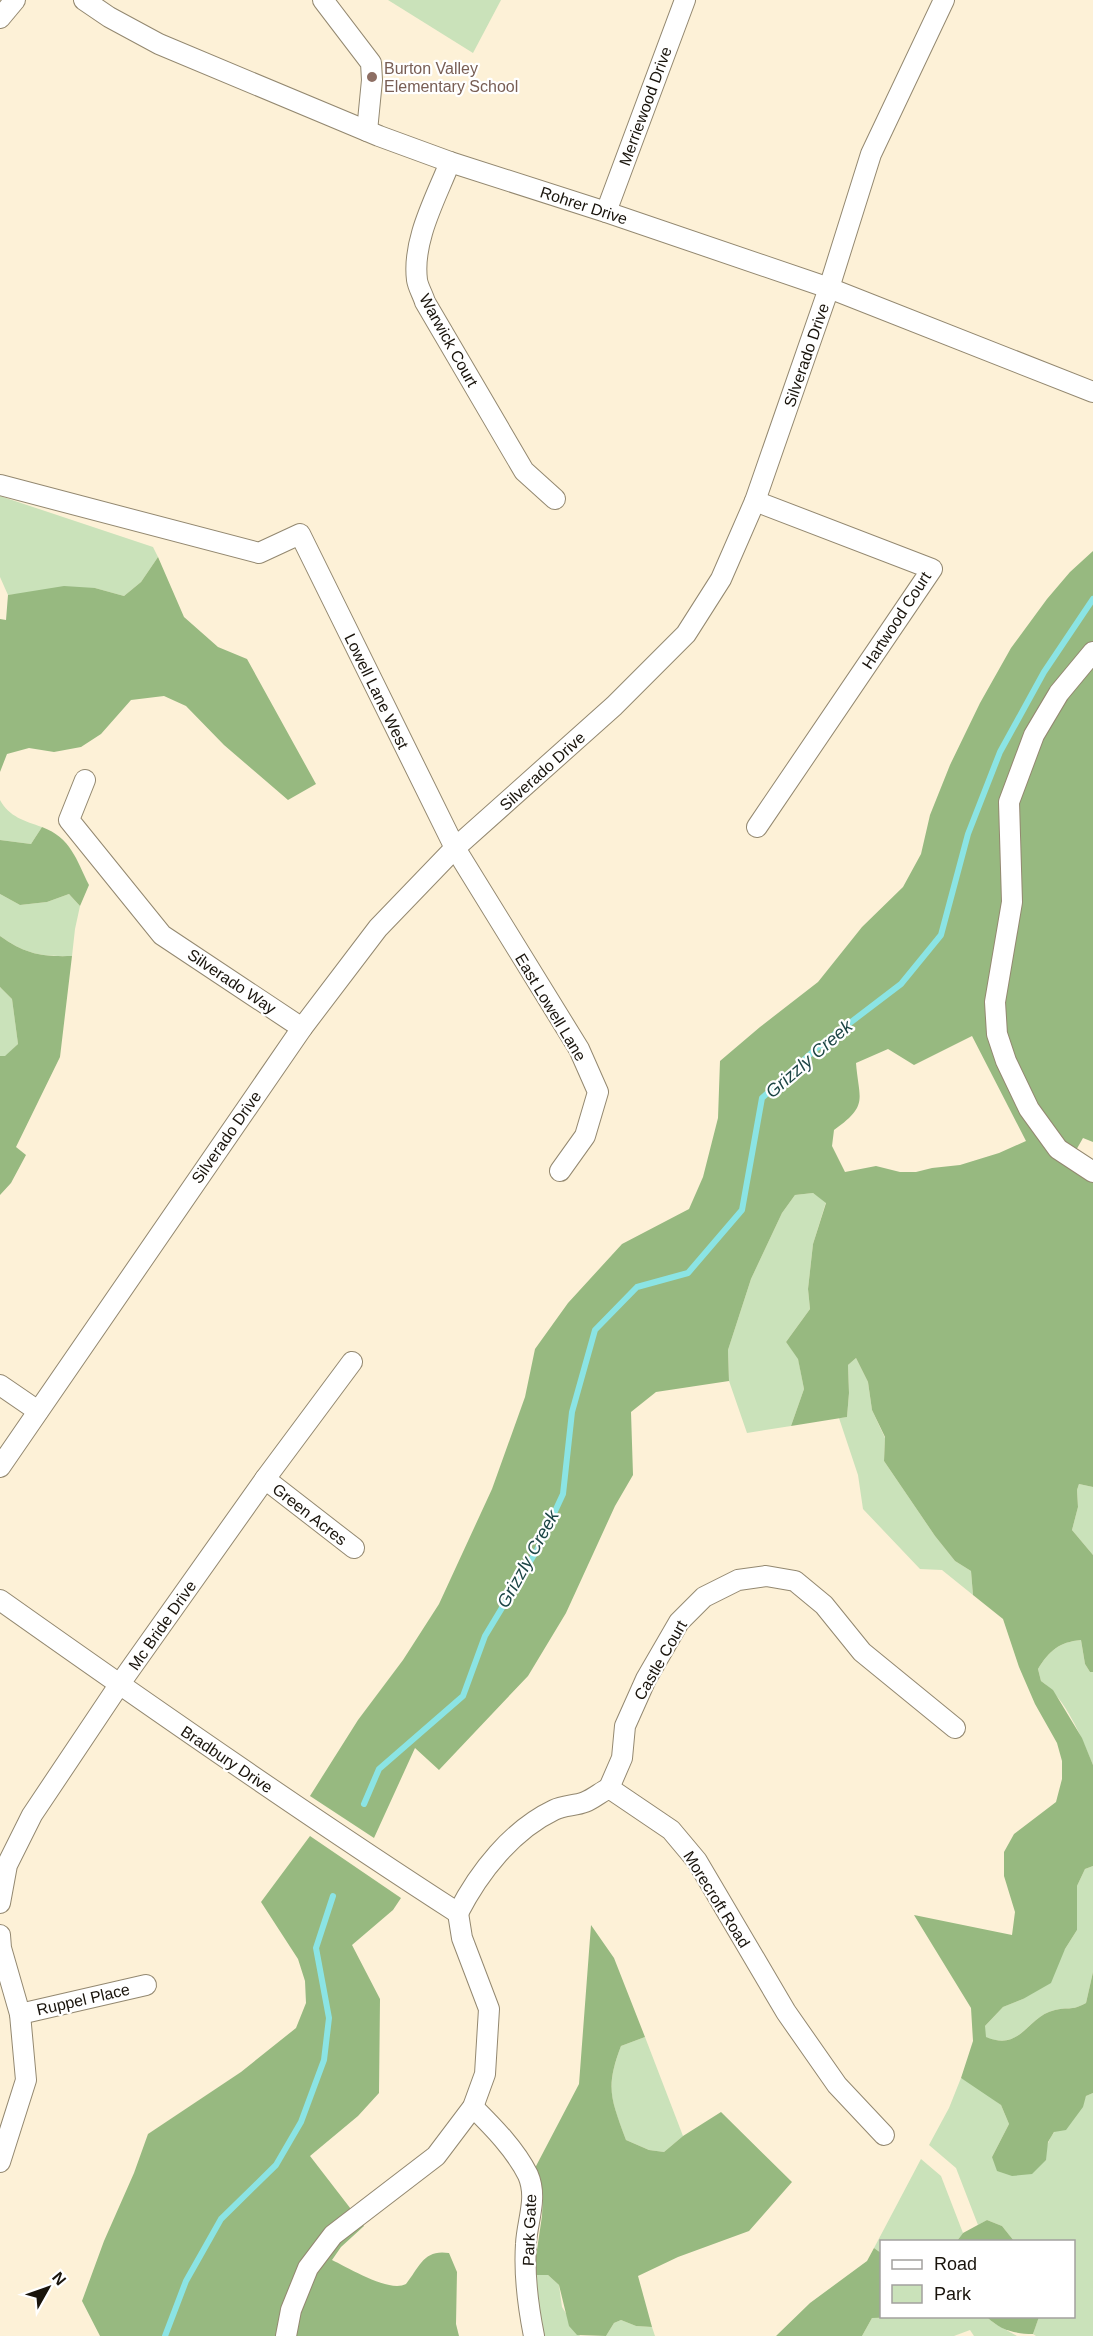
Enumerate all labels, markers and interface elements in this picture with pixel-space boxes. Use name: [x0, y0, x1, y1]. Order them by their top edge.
street label: Merriewood Drive: [616, 44, 675, 168]
place label: Burton Valley Elementary School: [384, 60, 518, 95]
marker: Burton Valley Elementary School: [365, 70, 379, 84]
street label: Rohrer Drive: [538, 183, 630, 228]
street label: Warwick Court: [416, 291, 481, 390]
street label: Silverado Drive: [781, 301, 832, 409]
street label: Hartwood Court: [859, 568, 934, 672]
street label: Lowell Lane West: [341, 631, 412, 752]
street label: Silverado Drive: [496, 729, 588, 814]
street label: Silverado Way: [184, 946, 279, 1017]
street label: East Lowell Lane: [512, 951, 589, 1064]
water label: Grizzly Creek: [762, 1015, 857, 1102]
street label: Silverado Drive: [188, 1088, 265, 1187]
street label: Green Acres: [269, 1480, 350, 1548]
water label: Grizzly Creek: [493, 1506, 563, 1611]
street label: Mc Bride Drive: [125, 1577, 200, 1673]
street label: Castle Court: [631, 1617, 690, 1703]
street label: Bradbury Drive: [178, 1723, 276, 1796]
street label: Morecroft Road: [680, 1848, 753, 1951]
street label: Ruppel Place: [35, 1980, 131, 2018]
street label: Park Gate: [520, 2194, 539, 2266]
legend: [880, 2240, 1075, 2318]
text: Road: [934, 2254, 977, 2274]
north arrow: [18, 2258, 78, 2318]
text: N: [49, 2269, 69, 2289]
text: Park: [934, 2284, 972, 2304]

